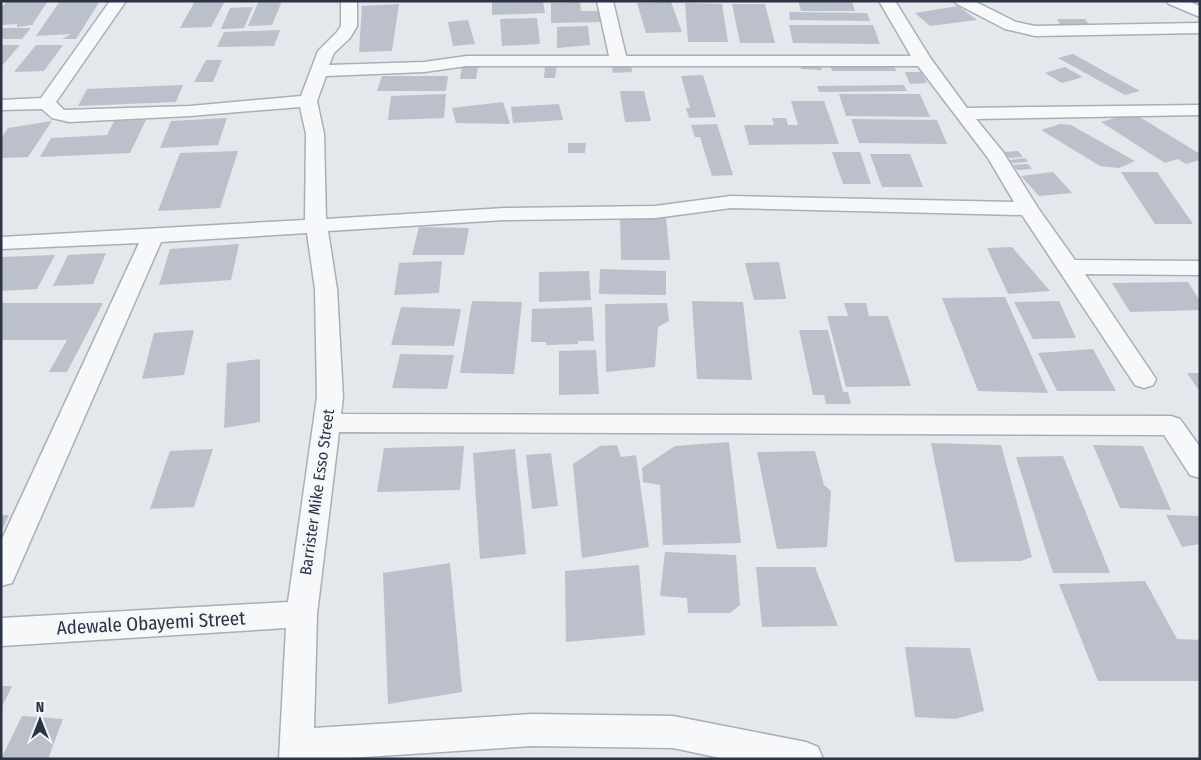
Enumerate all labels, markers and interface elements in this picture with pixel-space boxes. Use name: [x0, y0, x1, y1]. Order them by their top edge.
street label: Barrister Mike Esso Street: [296, 407, 338, 576]
street label: Adewale Obayemi Street: [56, 607, 247, 639]
north arrow: [15, 695, 65, 745]
text: N: [36, 699, 44, 716]

